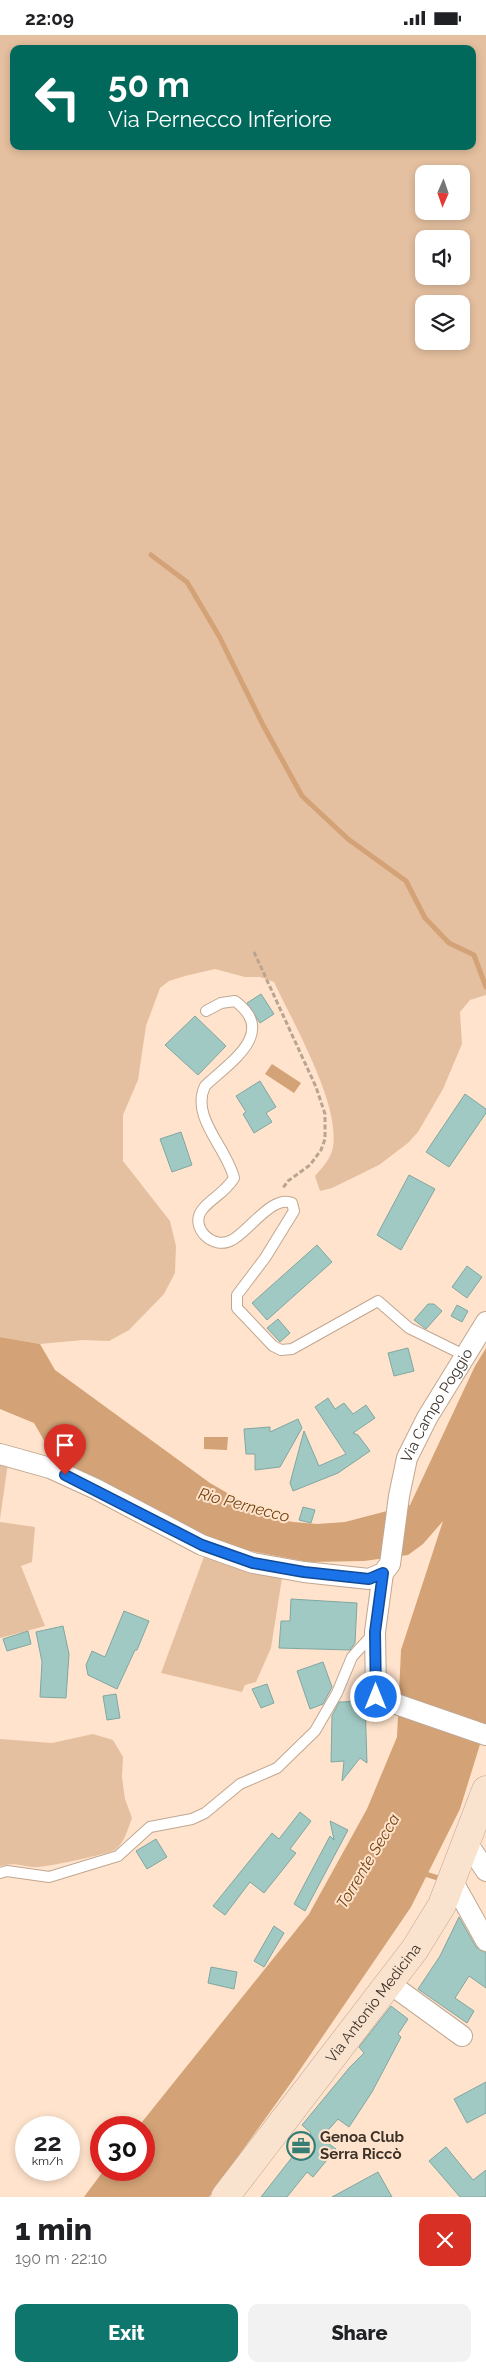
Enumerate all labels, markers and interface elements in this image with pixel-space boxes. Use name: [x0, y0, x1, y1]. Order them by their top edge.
text: 22:09: [25, 7, 74, 29]
text: 50 m: [108, 64, 190, 105]
icon: left: [25, 65, 90, 130]
text: Via Pernecco Inferiore: [108, 106, 332, 132]
north arrow: [415, 165, 470, 220]
map controls: [415, 165, 470, 350]
button: sound: [415, 230, 470, 285]
button: layers: [415, 295, 470, 350]
street label: Via Campo Poggio: [397, 1345, 477, 1466]
pin: [44, 1424, 86, 1475]
icon: arrive: [51, 1431, 79, 1459]
water label: Rio Pernecco: [196, 1484, 292, 1526]
position arrow: [349, 1670, 401, 1722]
water label: Torrente Secca: [332, 1810, 404, 1912]
street label: Via Antonio Medicina: [322, 1941, 425, 2067]
speed limit sign: 30: [90, 2116, 155, 2181]
text: 22: [33, 2127, 62, 2157]
place label: Genoa Club Serra Riccò: [320, 2128, 405, 2163]
office icon: Genoa Club Serra Riccò: [286, 2131, 316, 2161]
text: km/h: [32, 2154, 63, 2168]
text: 1 min: [15, 2212, 92, 2247]
button: close: [419, 2214, 471, 2266]
text: 190 m · 22:10: [15, 2249, 107, 2268]
button: Exit: [15, 2304, 238, 2362]
button: Share: [248, 2304, 471, 2362]

